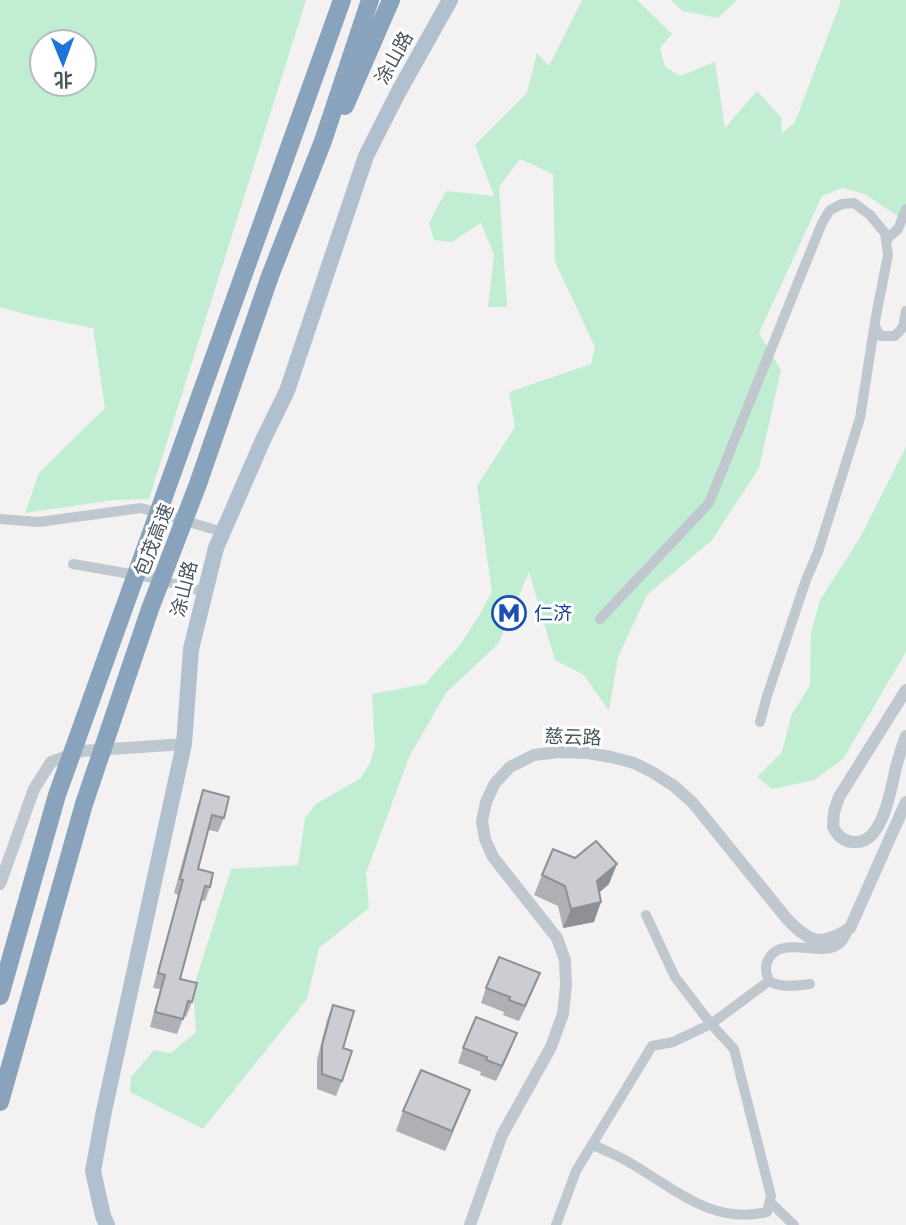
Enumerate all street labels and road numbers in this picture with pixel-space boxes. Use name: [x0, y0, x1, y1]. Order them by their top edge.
street label: 涂山路: [370, 27, 418, 89]
street label: 包茂高速: [130, 500, 178, 580]
street label: 涂山路: [166, 559, 202, 619]
street label: 慈云路: [544, 725, 602, 749]

